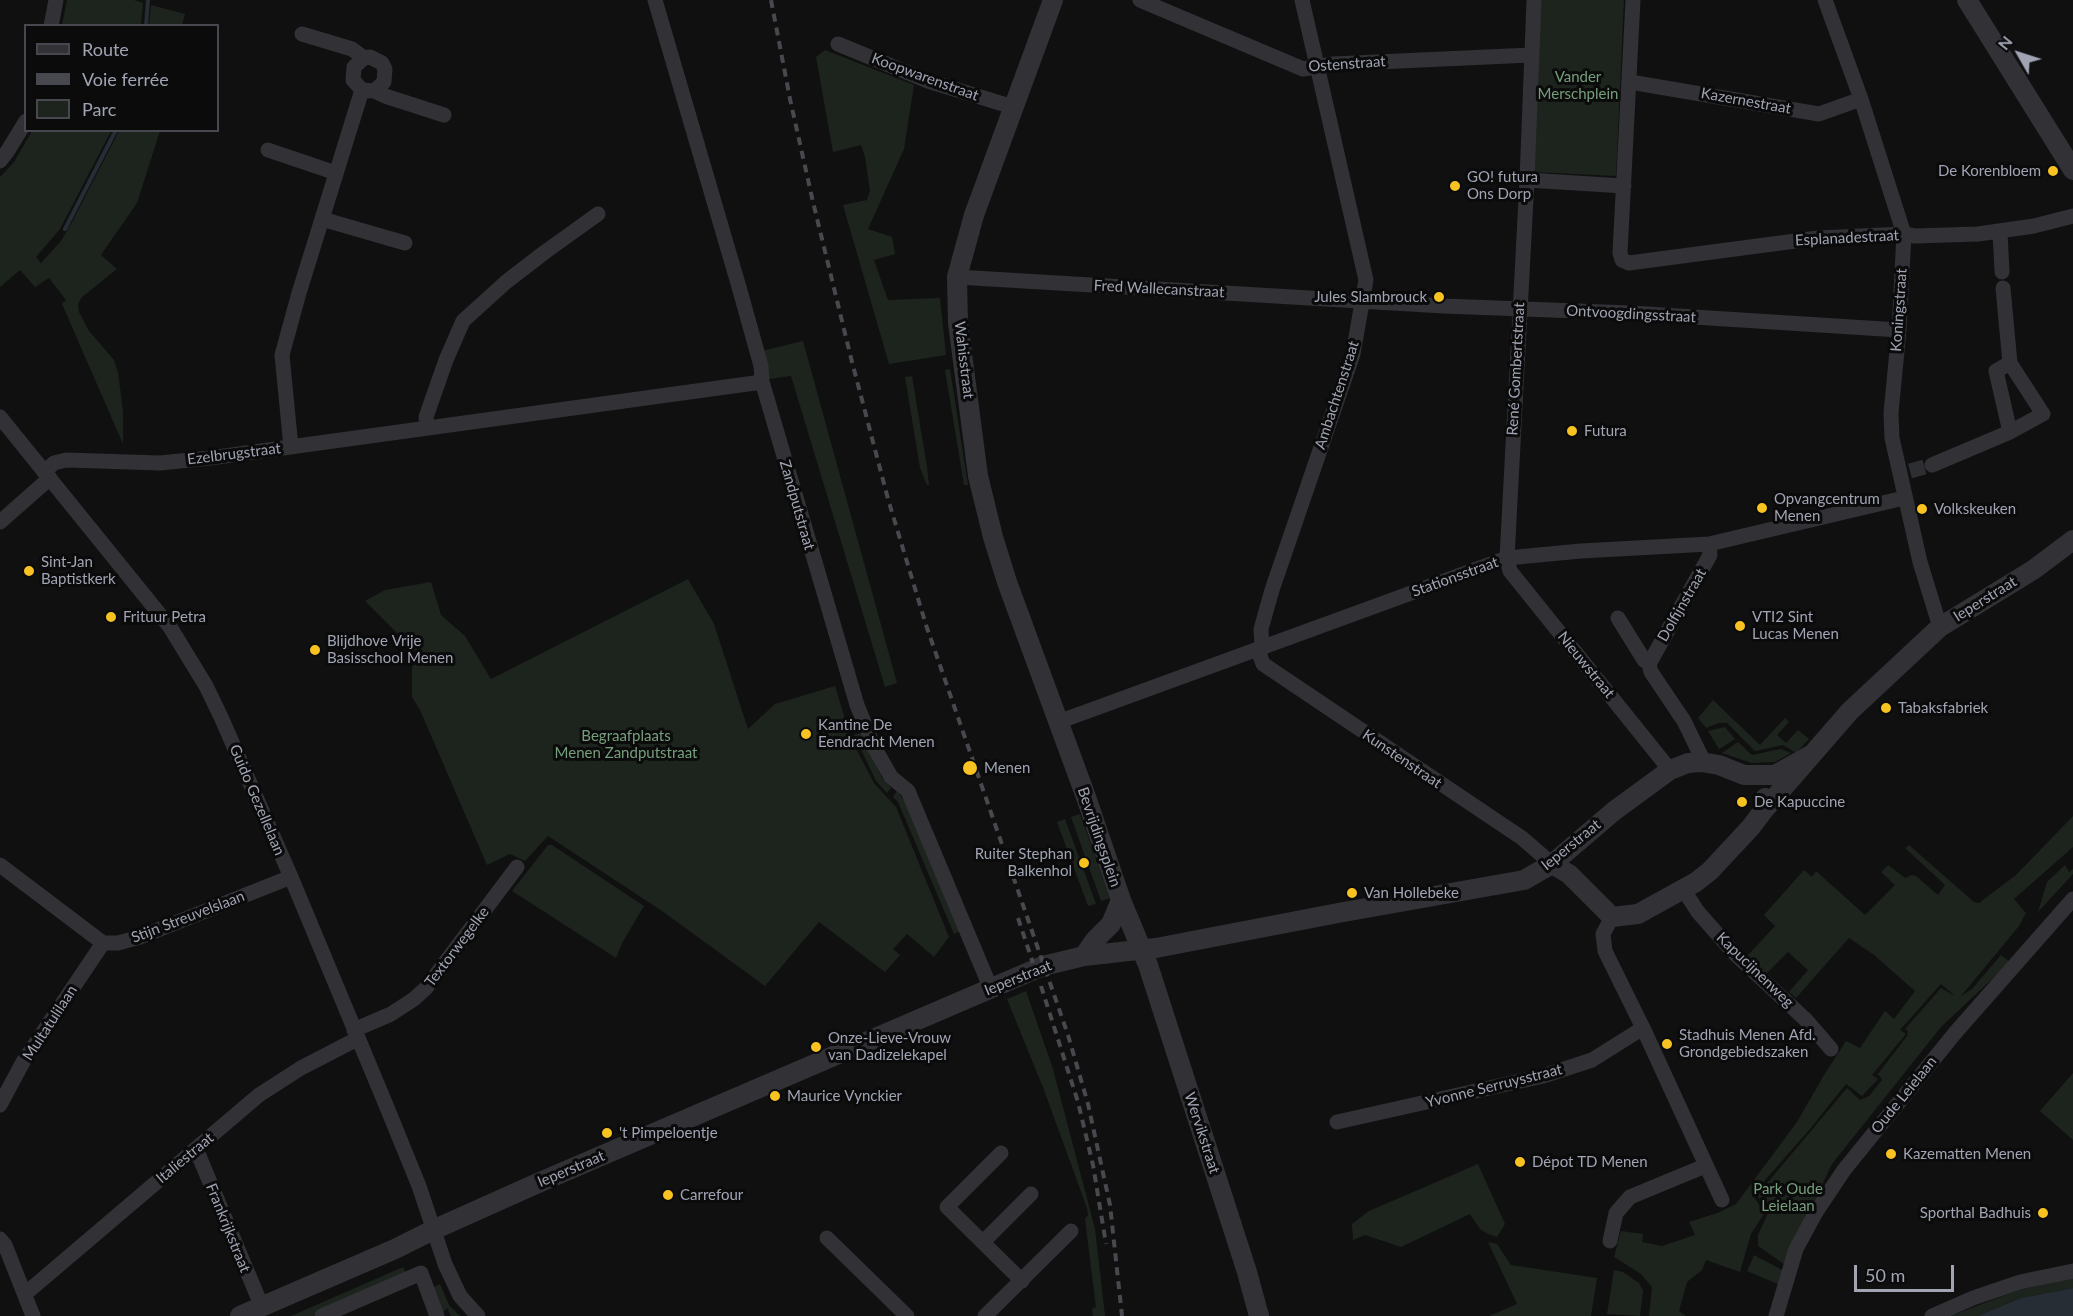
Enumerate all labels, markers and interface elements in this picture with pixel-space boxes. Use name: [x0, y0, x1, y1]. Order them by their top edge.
legend: [24, 24, 219, 132]
north arrow: [1989, 24, 2049, 84]
text: N: [1993, 32, 2016, 53]
text: Route: [82, 38, 129, 60]
street label: Koopwarenstraat: [869, 49, 981, 105]
street label: Ostenstraat: [1308, 52, 1386, 76]
text: Voie ferrée: [82, 68, 169, 90]
park label: Vander Merschplein: [1538, 68, 1618, 103]
street label: Kazernestraat: [1700, 84, 1792, 118]
text: Parc: [82, 98, 116, 120]
place label: De Korenbloem: [1938, 162, 2041, 180]
marker: De Korenbloem: [2046, 164, 2060, 178]
place label: GO! futura Ons Dorp: [1467, 168, 1538, 203]
marker: GO! futura Ons Dorp: [1448, 179, 1462, 193]
street label: Esplanadestraat: [1795, 226, 1899, 250]
street label: Koningstraat: [1887, 268, 1911, 352]
street label: Fred Wallecanstraat: [1093, 277, 1225, 301]
place label: Jules Slambrouck: [1314, 288, 1427, 306]
marker: Jules Slambrouck: [1432, 290, 1446, 304]
street label: René Gombertstraat: [1504, 302, 1528, 436]
street label: Ontvoogdingsstraat: [1566, 302, 1696, 326]
street label: Wahisstraat: [950, 320, 978, 400]
street label: Ambachtenstraat: [1311, 339, 1363, 451]
place label: Futura: [1584, 422, 1627, 440]
marker: Futura: [1565, 424, 1579, 438]
street label: Ezelbrugstraat: [186, 439, 282, 469]
street label: Zandputstraat: [776, 458, 818, 552]
place label: Opvangcentrum Menen: [1774, 490, 1880, 525]
place label: Volkskeuken: [1934, 500, 2016, 518]
marker: Opvangcentrum Menen: [1755, 501, 1769, 515]
marker: Volkskeuken: [1915, 502, 1929, 516]
place label: Sint-Jan Baptistkerk: [41, 553, 116, 588]
street label: Stationsstraat: [1409, 553, 1501, 601]
marker: Sint-Jan Baptistkerk: [22, 564, 36, 578]
street label: Dolfijnstraat: [1654, 565, 1710, 645]
street label: Ieperstraat: [1950, 573, 2020, 625]
place label: Frituur Petra: [123, 608, 206, 626]
place label: VTI2 Sint Lucas Menen: [1752, 608, 1839, 643]
marker: Frituur Petra: [104, 610, 118, 624]
marker: VTI2 Sint Lucas Menen: [1733, 619, 1747, 633]
street label: Nieuwstraat: [1554, 628, 1618, 702]
place label: Blijdhove Vrije Basisschool Menen: [327, 632, 453, 667]
marker: Blijdhove Vrije Basisschool Menen: [308, 643, 322, 657]
place label: Tabaksfabriek: [1898, 699, 1988, 717]
marker: Tabaksfabriek: [1879, 701, 1893, 715]
place label: Kantine De Eendracht Menen: [818, 716, 935, 751]
street label: Kunstenstraat: [1359, 726, 1445, 792]
park label: Begraafplaats Menen Zandputstraat: [555, 727, 697, 762]
marker: Kantine De Eendracht Menen: [799, 727, 813, 741]
street label: Guido Gezellelaan: [226, 742, 288, 858]
marker: Menen: [961, 759, 979, 777]
place label: Menen: [984, 759, 1030, 777]
street label: Bevrijdingsplein: [1074, 785, 1124, 889]
place label: De Kapuccine: [1754, 793, 1845, 811]
marker: De Kapuccine: [1735, 795, 1749, 809]
street label: Ieperstraat: [1538, 816, 1604, 874]
place label: Ruiter Stephan Balkenhol: [975, 845, 1072, 880]
marker: Ruiter Stephan Balkenhol: [1077, 856, 1091, 870]
place label: Van Hollebeke: [1364, 884, 1459, 902]
marker: Van Hollebeke: [1345, 886, 1359, 900]
street label: Stijn Streuvelslaan: [129, 887, 247, 947]
street label: Textorwegelke: [421, 903, 493, 991]
street label: Kapucijnenweg: [1713, 929, 1797, 1011]
street label: Ieperstraat: [982, 956, 1054, 1000]
street label: Multatulilaan: [19, 982, 81, 1064]
place label: Stadhuis Menen Afd. Grondgebiedszaken: [1679, 1026, 1816, 1061]
place label: Onze-Lieve-Vrouw van Dadizelekapel: [828, 1029, 951, 1064]
marker: Stadhuis Menen Afd. Grondgebiedszaken: [1660, 1037, 1674, 1051]
marker: Onze-Lieve-Vrouw van Dadizelekapel: [809, 1040, 823, 1054]
street label: Oude Leielaan: [1867, 1053, 1941, 1137]
street label: Yvonne Serruysstraat: [1424, 1060, 1564, 1112]
place label: Maurice Vynckier: [787, 1087, 902, 1105]
marker: Maurice Vynckier: [768, 1089, 782, 1103]
street label: Wervikstraat: [1180, 1090, 1224, 1176]
place label: 't Pimpeloentje: [619, 1124, 718, 1142]
marker: 't Pimpeloentje: [600, 1126, 614, 1140]
street label: Italiestraat: [153, 1129, 217, 1187]
place label: Kazematten Menen: [1903, 1145, 2031, 1163]
street label: Ieperstraat: [535, 1147, 607, 1191]
marker: Kazematten Menen: [1884, 1147, 1898, 1161]
place label: Dépot TD Menen: [1532, 1153, 1648, 1171]
marker: Dépot TD Menen: [1513, 1155, 1527, 1169]
park label: Park Oude Leielaan: [1753, 1180, 1823, 1215]
street label: Frankrijkstraat: [202, 1181, 254, 1275]
place label: Carrefour: [680, 1186, 743, 1204]
marker: Carrefour: [661, 1188, 675, 1202]
place label: Sporthal Badhuis: [1920, 1204, 2031, 1222]
marker: Sporthal Badhuis: [2036, 1206, 2050, 1220]
scale bar: [1857, 1253, 1958, 1291]
text: 50 m: [1865, 1264, 1905, 1286]

